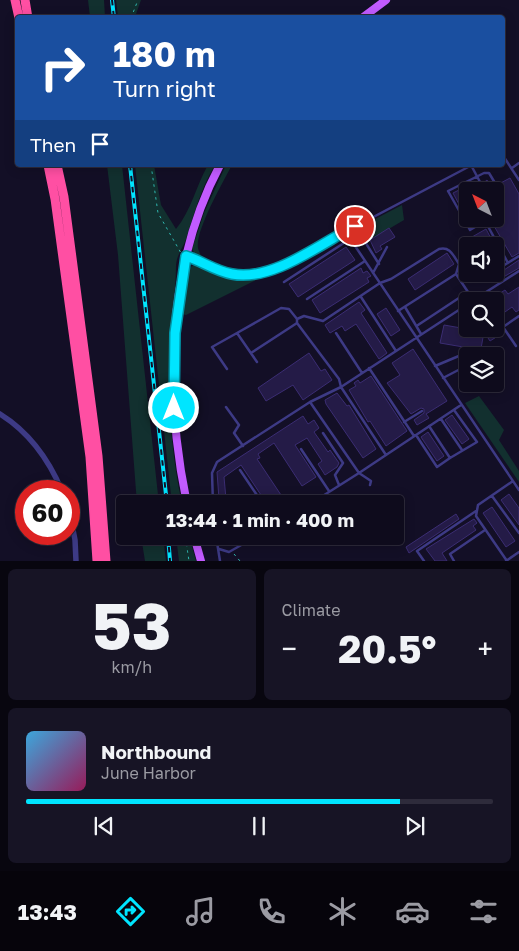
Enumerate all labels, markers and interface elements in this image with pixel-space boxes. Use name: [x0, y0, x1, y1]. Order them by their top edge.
text: 180 m: [113, 33, 216, 75]
icon: right: [30, 35, 95, 100]
text: Turn right: [113, 75, 216, 102]
icon: arrive: [86, 130, 114, 158]
text: Then: [30, 133, 76, 156]
north arrow: [459, 182, 504, 228]
map controls: [459, 182, 504, 392]
pin: [334, 205, 376, 247]
icon: arrive: [341, 212, 369, 240]
button: sound: [459, 237, 504, 282]
button: search: [459, 292, 504, 337]
button: layers: [459, 347, 504, 392]
position arrow: [147, 381, 199, 433]
speed limit sign: 60: [15, 480, 80, 545]
text: 13:44 · 1 min · 400 m: [166, 508, 354, 531]
text: 53: [92, 585, 171, 663]
text: Climate: [282, 600, 341, 620]
text: 20.5°: [338, 626, 436, 671]
text: −: [282, 632, 297, 665]
text: +: [478, 632, 493, 665]
text: km/h: [111, 657, 152, 677]
text: Northbound: [101, 740, 211, 763]
text: June Harbor: [101, 763, 196, 783]
icon: previous: [90, 812, 118, 840]
icon: pause: [245, 812, 273, 840]
icon: next: [401, 812, 429, 840]
icon: directions: [113, 894, 148, 929]
icon: music: [183, 894, 218, 929]
icon: phone: [254, 894, 289, 929]
icon: climate: [325, 894, 360, 929]
icon: car: [395, 894, 430, 929]
icon: filters: [466, 894, 501, 929]
text: 13:43: [18, 898, 77, 925]

